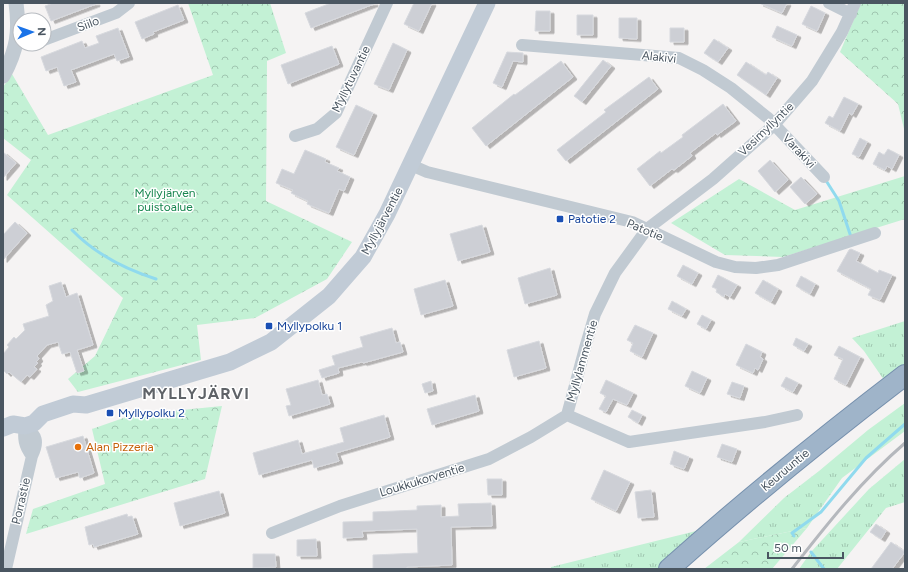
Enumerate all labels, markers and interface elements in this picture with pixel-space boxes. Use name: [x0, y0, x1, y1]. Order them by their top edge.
north arrow: [12, 12, 52, 52]
street label: Siilo: [75, 13, 101, 35]
text: N: [35, 27, 48, 36]
street label: Myllytuvantie: [329, 43, 373, 114]
street label: Alakivi: [641, 48, 677, 66]
street label: Vesimyllyntie: [735, 99, 797, 159]
street label: Varakivi: [780, 131, 818, 171]
street label: Myllyjärventie: [358, 184, 406, 257]
park label: Myllyjärven puistoalue: [135, 186, 196, 214]
place label: Patotie 2: [568, 212, 616, 226]
marker: Patotie 2: [555, 214, 565, 224]
street label: Patotie: [625, 216, 666, 244]
street label: Myllylammentie: [564, 318, 600, 403]
place label: Myllypolku 1: [277, 319, 342, 333]
marker: Myllypolku 1: [264, 321, 274, 331]
district label: MYLLYJÄRVI: [142, 384, 250, 403]
place label: Myllypolku 2: [118, 406, 185, 420]
marker: Myllypolku 2: [105, 408, 115, 418]
place label: Alan Pizzeria: [86, 440, 154, 454]
marker: Alan Pizzeria: [73, 442, 83, 452]
street label: Keuruuntie: [758, 446, 812, 494]
street label: Loukkukorventie: [378, 460, 467, 500]
street label: Porrastie: [9, 476, 33, 526]
scale bar: [768, 534, 843, 560]
text: 50 m: [774, 541, 802, 555]

